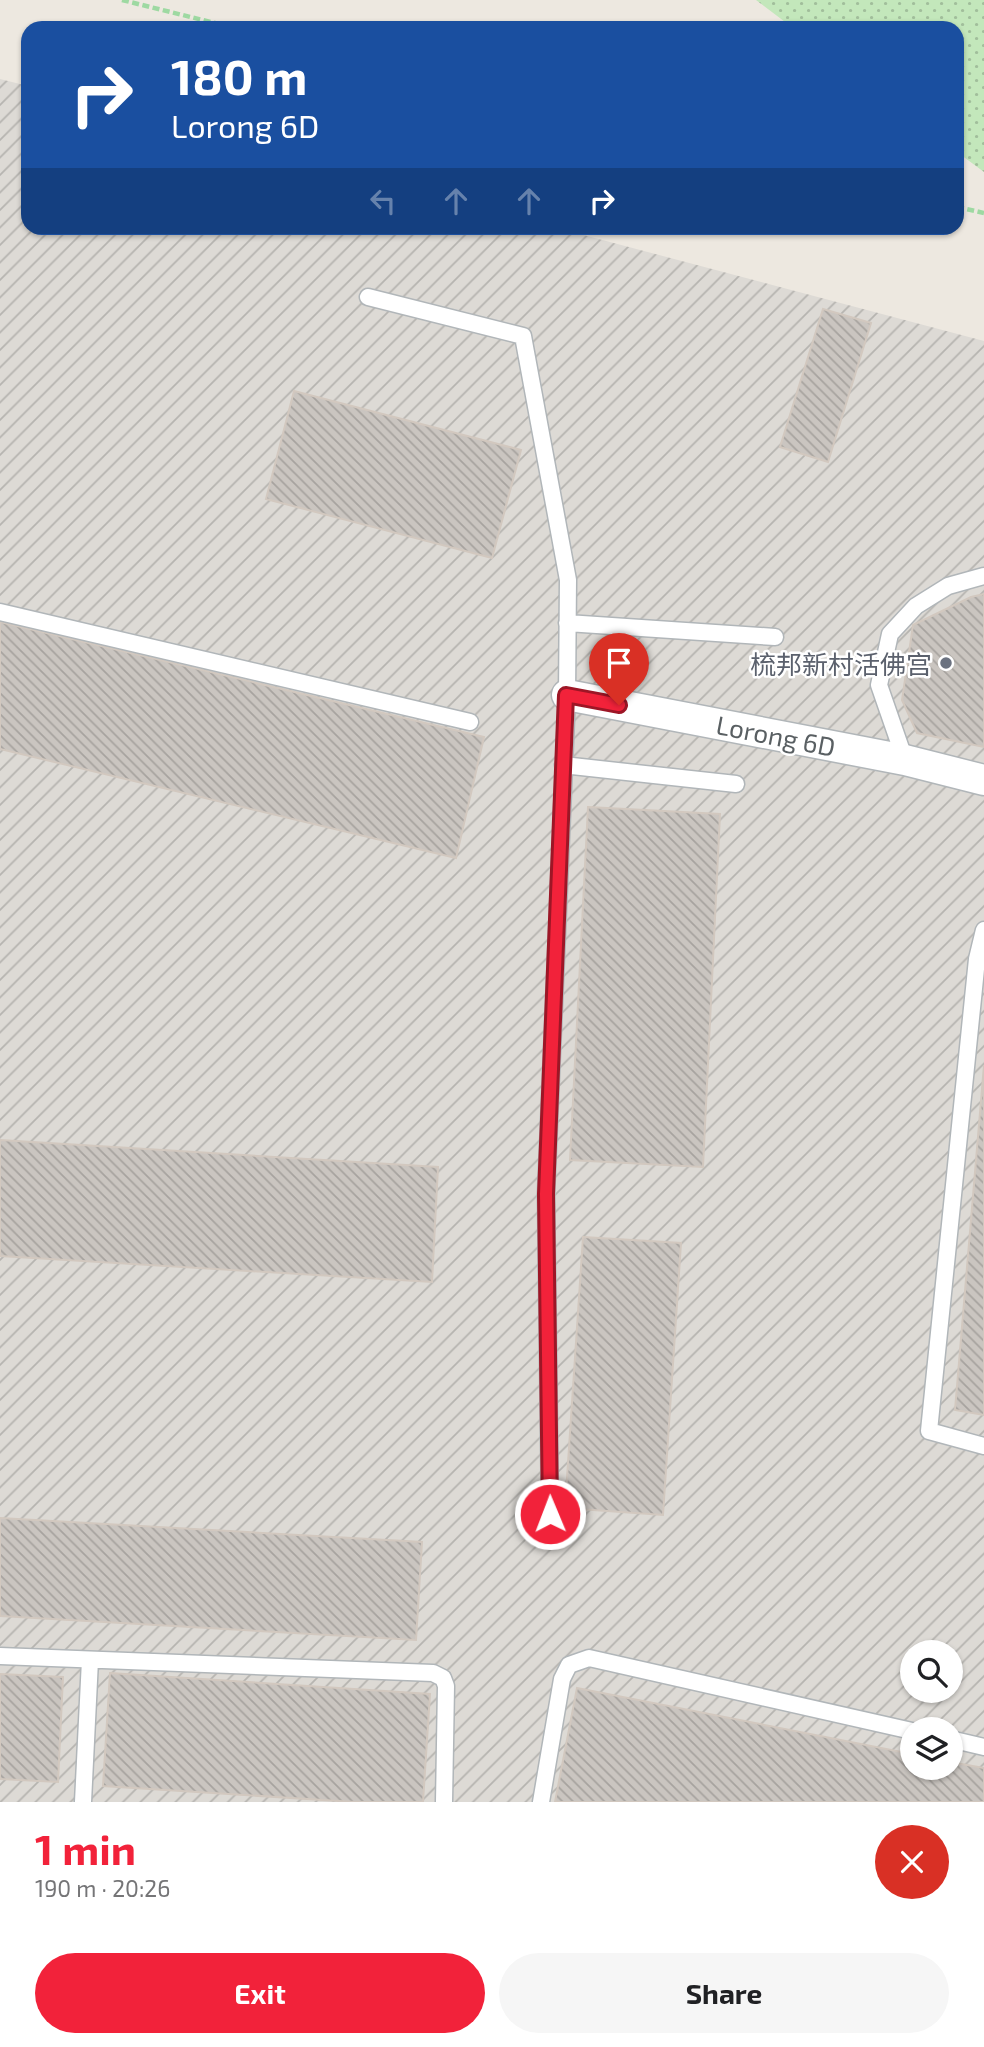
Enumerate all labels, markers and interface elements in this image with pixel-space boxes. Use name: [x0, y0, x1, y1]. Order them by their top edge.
text: 180 m: [171, 46, 307, 105]
icon: right: [56, 49, 147, 140]
text: Lorong 6D: [171, 106, 319, 144]
icon: left: [364, 182, 402, 220]
icon: ahead: [437, 182, 475, 220]
icon: ahead: [510, 182, 548, 220]
icon: right: [583, 182, 621, 220]
pin: [589, 633, 649, 705]
icon: arrive: [600, 644, 638, 682]
place label: 梳邦新村活佛宫: [750, 648, 932, 679]
marker: 梳邦新村活佛宫: [938, 655, 954, 671]
street label: Lorong 6D: [714, 708, 838, 762]
position arrow: [513, 1477, 587, 1551]
map controls: [900, 1640, 963, 1780]
button: search: [900, 1640, 963, 1703]
button: layers: [900, 1717, 963, 1780]
text: 1 min: [35, 1823, 136, 1873]
button: close: [875, 1825, 949, 1899]
text: 190 m · 20:26: [35, 1874, 170, 1902]
button: Exit: [35, 1953, 485, 2033]
button: Share: [499, 1953, 949, 2033]

